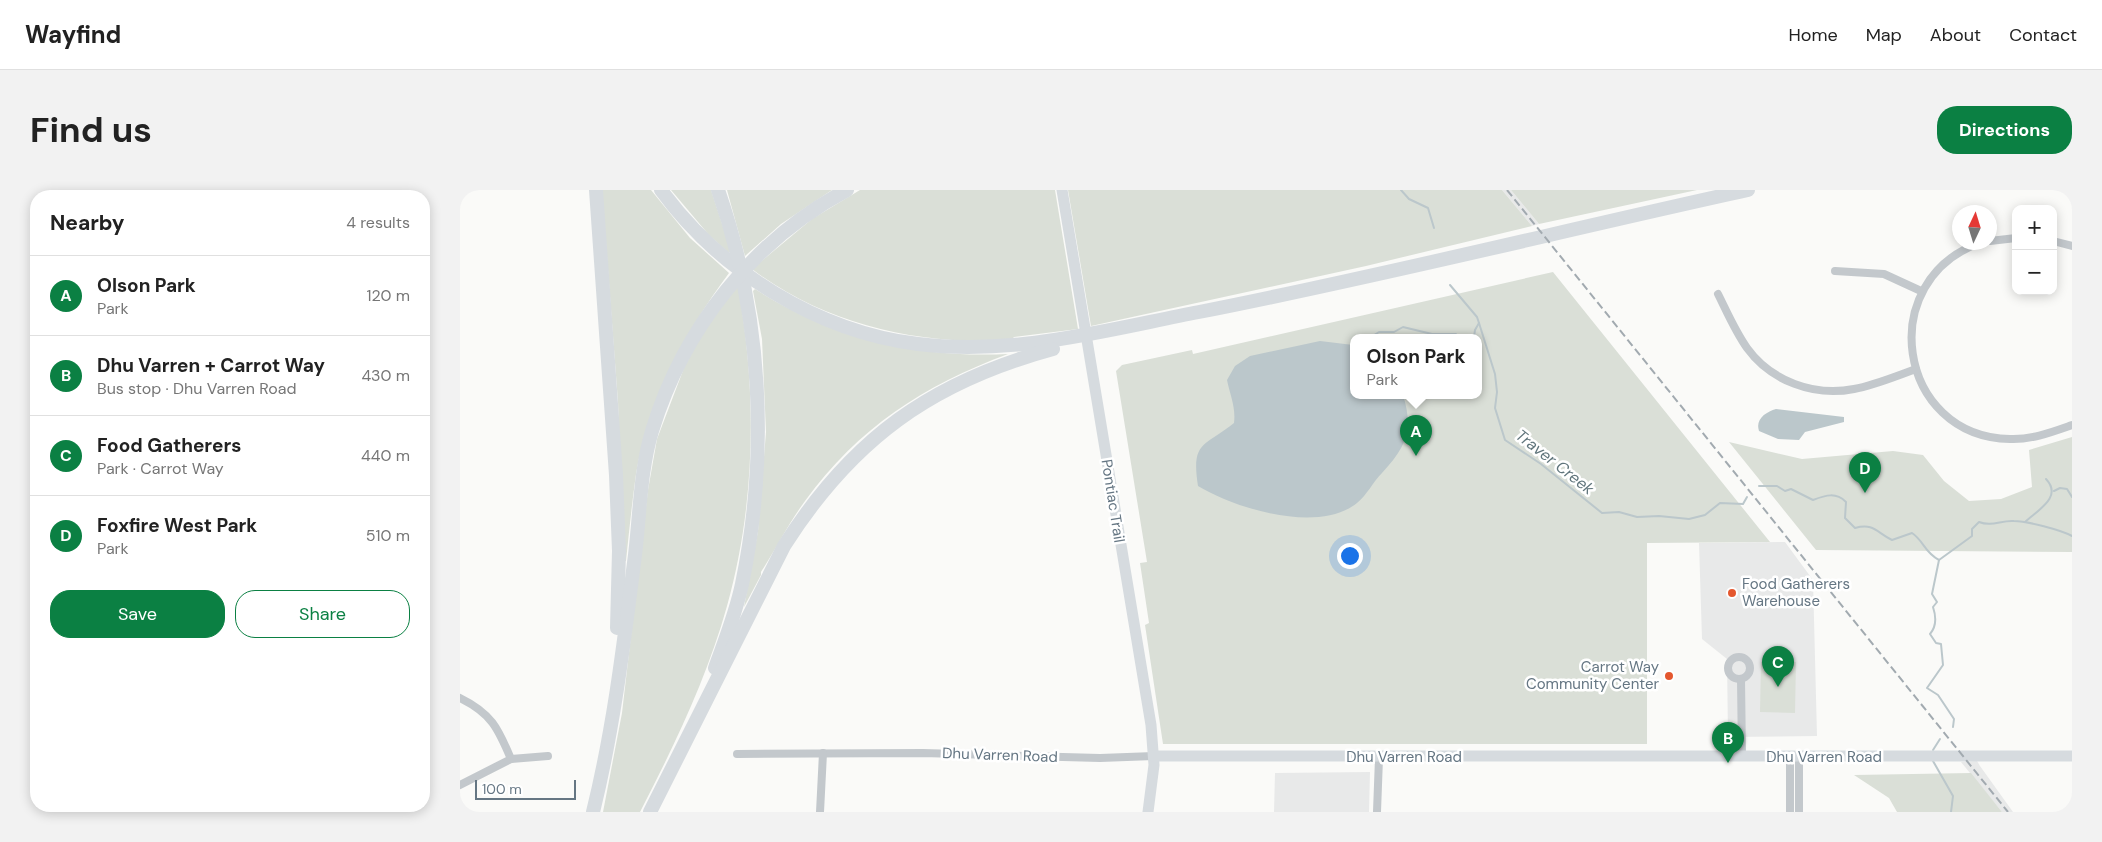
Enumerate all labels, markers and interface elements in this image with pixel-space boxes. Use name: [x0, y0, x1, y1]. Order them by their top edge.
text: Wayfind: [25, 19, 121, 50]
text: Home: [1788, 23, 1838, 47]
text: Map: [1866, 23, 1902, 47]
text: About: [1930, 23, 1981, 47]
text: Contact: [2009, 23, 2077, 47]
button: Directions: [1937, 106, 2072, 154]
text: Find us: [30, 107, 152, 153]
north arrow: [1952, 205, 1997, 250]
map controls: [2012, 205, 2057, 295]
button: +: [2012, 205, 2057, 250]
text: Nearby: [50, 209, 124, 237]
text: 4 results: [346, 212, 410, 233]
button: −: [2012, 250, 2057, 295]
text: Olson Park: [97, 273, 196, 298]
text: A: [60, 285, 72, 306]
text: 120 m: [366, 285, 410, 306]
text: Park: [97, 298, 129, 319]
popup: [1350, 334, 1482, 399]
text: Olson Park: [1367, 344, 1465, 369]
text: Dhu Varren + Carrot Way: [97, 353, 325, 378]
text: B: [61, 365, 71, 386]
text: 430 m: [361, 365, 410, 386]
text: Park: [1367, 369, 1398, 390]
text: Bus stop · Dhu Varren Road: [97, 378, 296, 399]
pin: A: [1400, 415, 1432, 456]
water label: Traver Creek: [1511, 425, 1599, 500]
text: Food Gatherers: [97, 433, 241, 458]
text: C: [60, 445, 72, 466]
text: 440 m: [361, 445, 410, 466]
pin: D: [1849, 452, 1881, 493]
text: Park · Carrot Way: [97, 458, 224, 479]
street label: Pontiac Trail: [1097, 458, 1129, 544]
text: Foxfire West Park: [97, 513, 257, 538]
text: D: [60, 525, 72, 546]
text: 510 m: [366, 525, 410, 546]
text: Park: [97, 538, 129, 559]
your location: [1337, 543, 1363, 569]
place label: Food Gatherers Warehouse: [1742, 574, 1850, 611]
marker: Food Gatherers Warehouse: [1726, 587, 1738, 599]
button: Save: [50, 590, 225, 638]
button: Share: [235, 590, 410, 638]
pin: C: [1762, 646, 1794, 687]
place label: Carrot Way Community Center: [1526, 657, 1660, 694]
marker: Carrot Way Community Center: [1663, 670, 1675, 682]
pin: B: [1712, 722, 1744, 763]
street label: Dhu Varren Road: [942, 743, 1058, 767]
street label: Dhu Varren Road: [1346, 747, 1462, 767]
street label: Dhu Varren Road: [1766, 747, 1882, 767]
scale bar: [475, 777, 576, 800]
text: 100 m: [482, 780, 522, 798]

